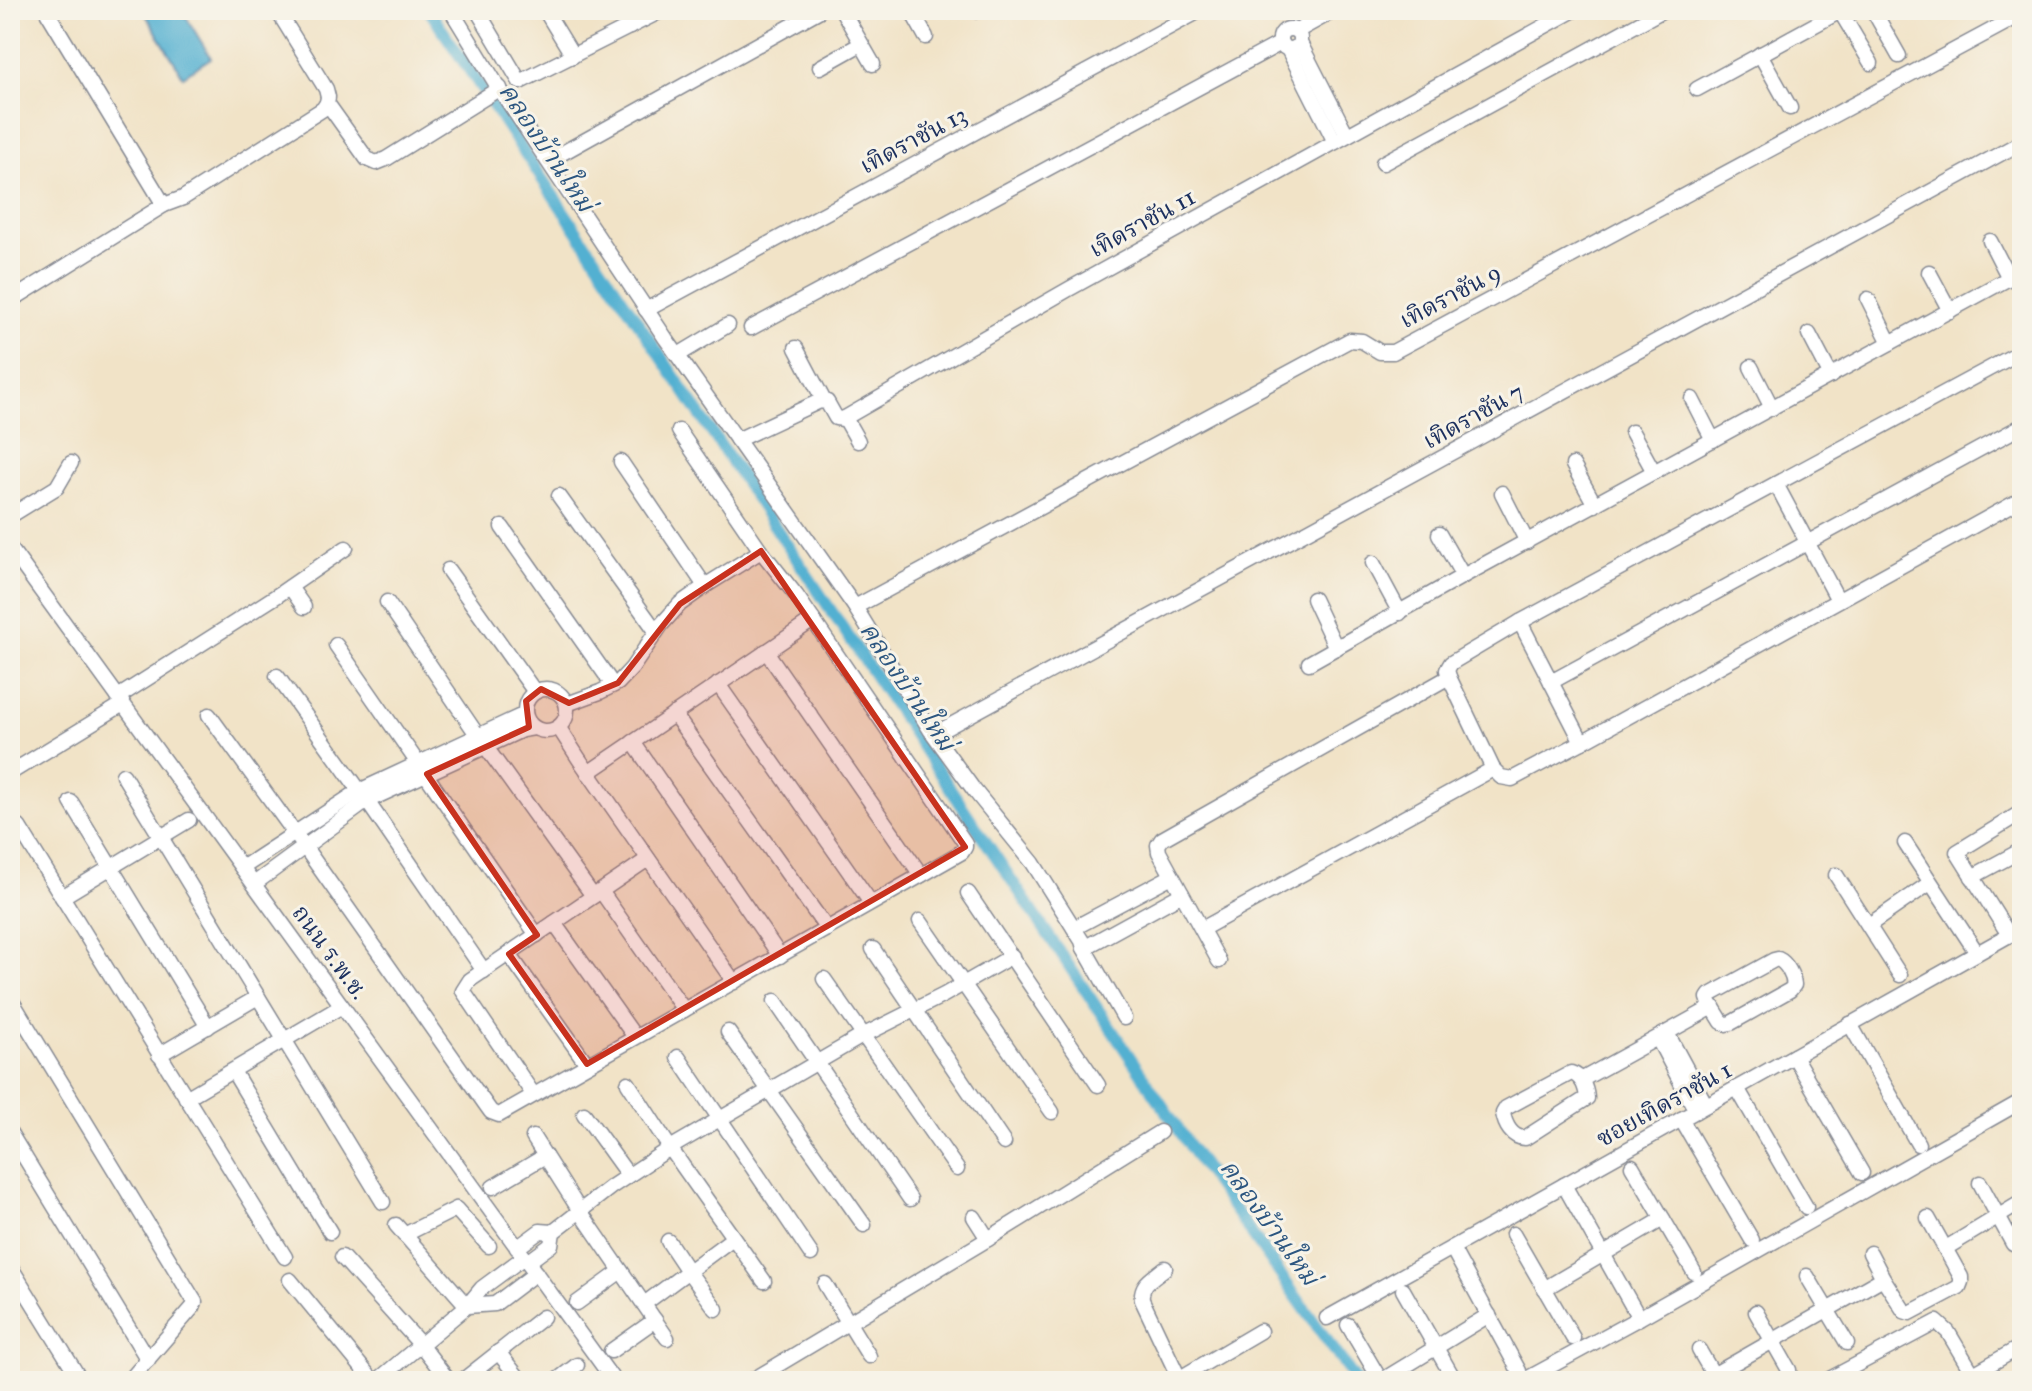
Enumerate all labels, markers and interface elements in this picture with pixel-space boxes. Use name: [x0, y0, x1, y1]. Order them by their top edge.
water label: คลองบ้านใหม่: [492, 75, 606, 221]
street label: เทิดราชัน 13: [854, 99, 972, 181]
street label: เทิดราชัน 11: [1084, 182, 1200, 264]
street label: เทิดราชัน 9: [1394, 257, 1506, 335]
street label: เทิดราชัน 7: [1417, 376, 1529, 456]
water label: คลองบ้านใหม่: [853, 614, 967, 760]
street label: ถนน ร.พ.ช.: [286, 899, 374, 1005]
street label: ซอยเทิดราชัน 1: [1591, 1054, 1737, 1154]
water label: คลองบ้านใหม่: [1213, 1151, 1331, 1295]

